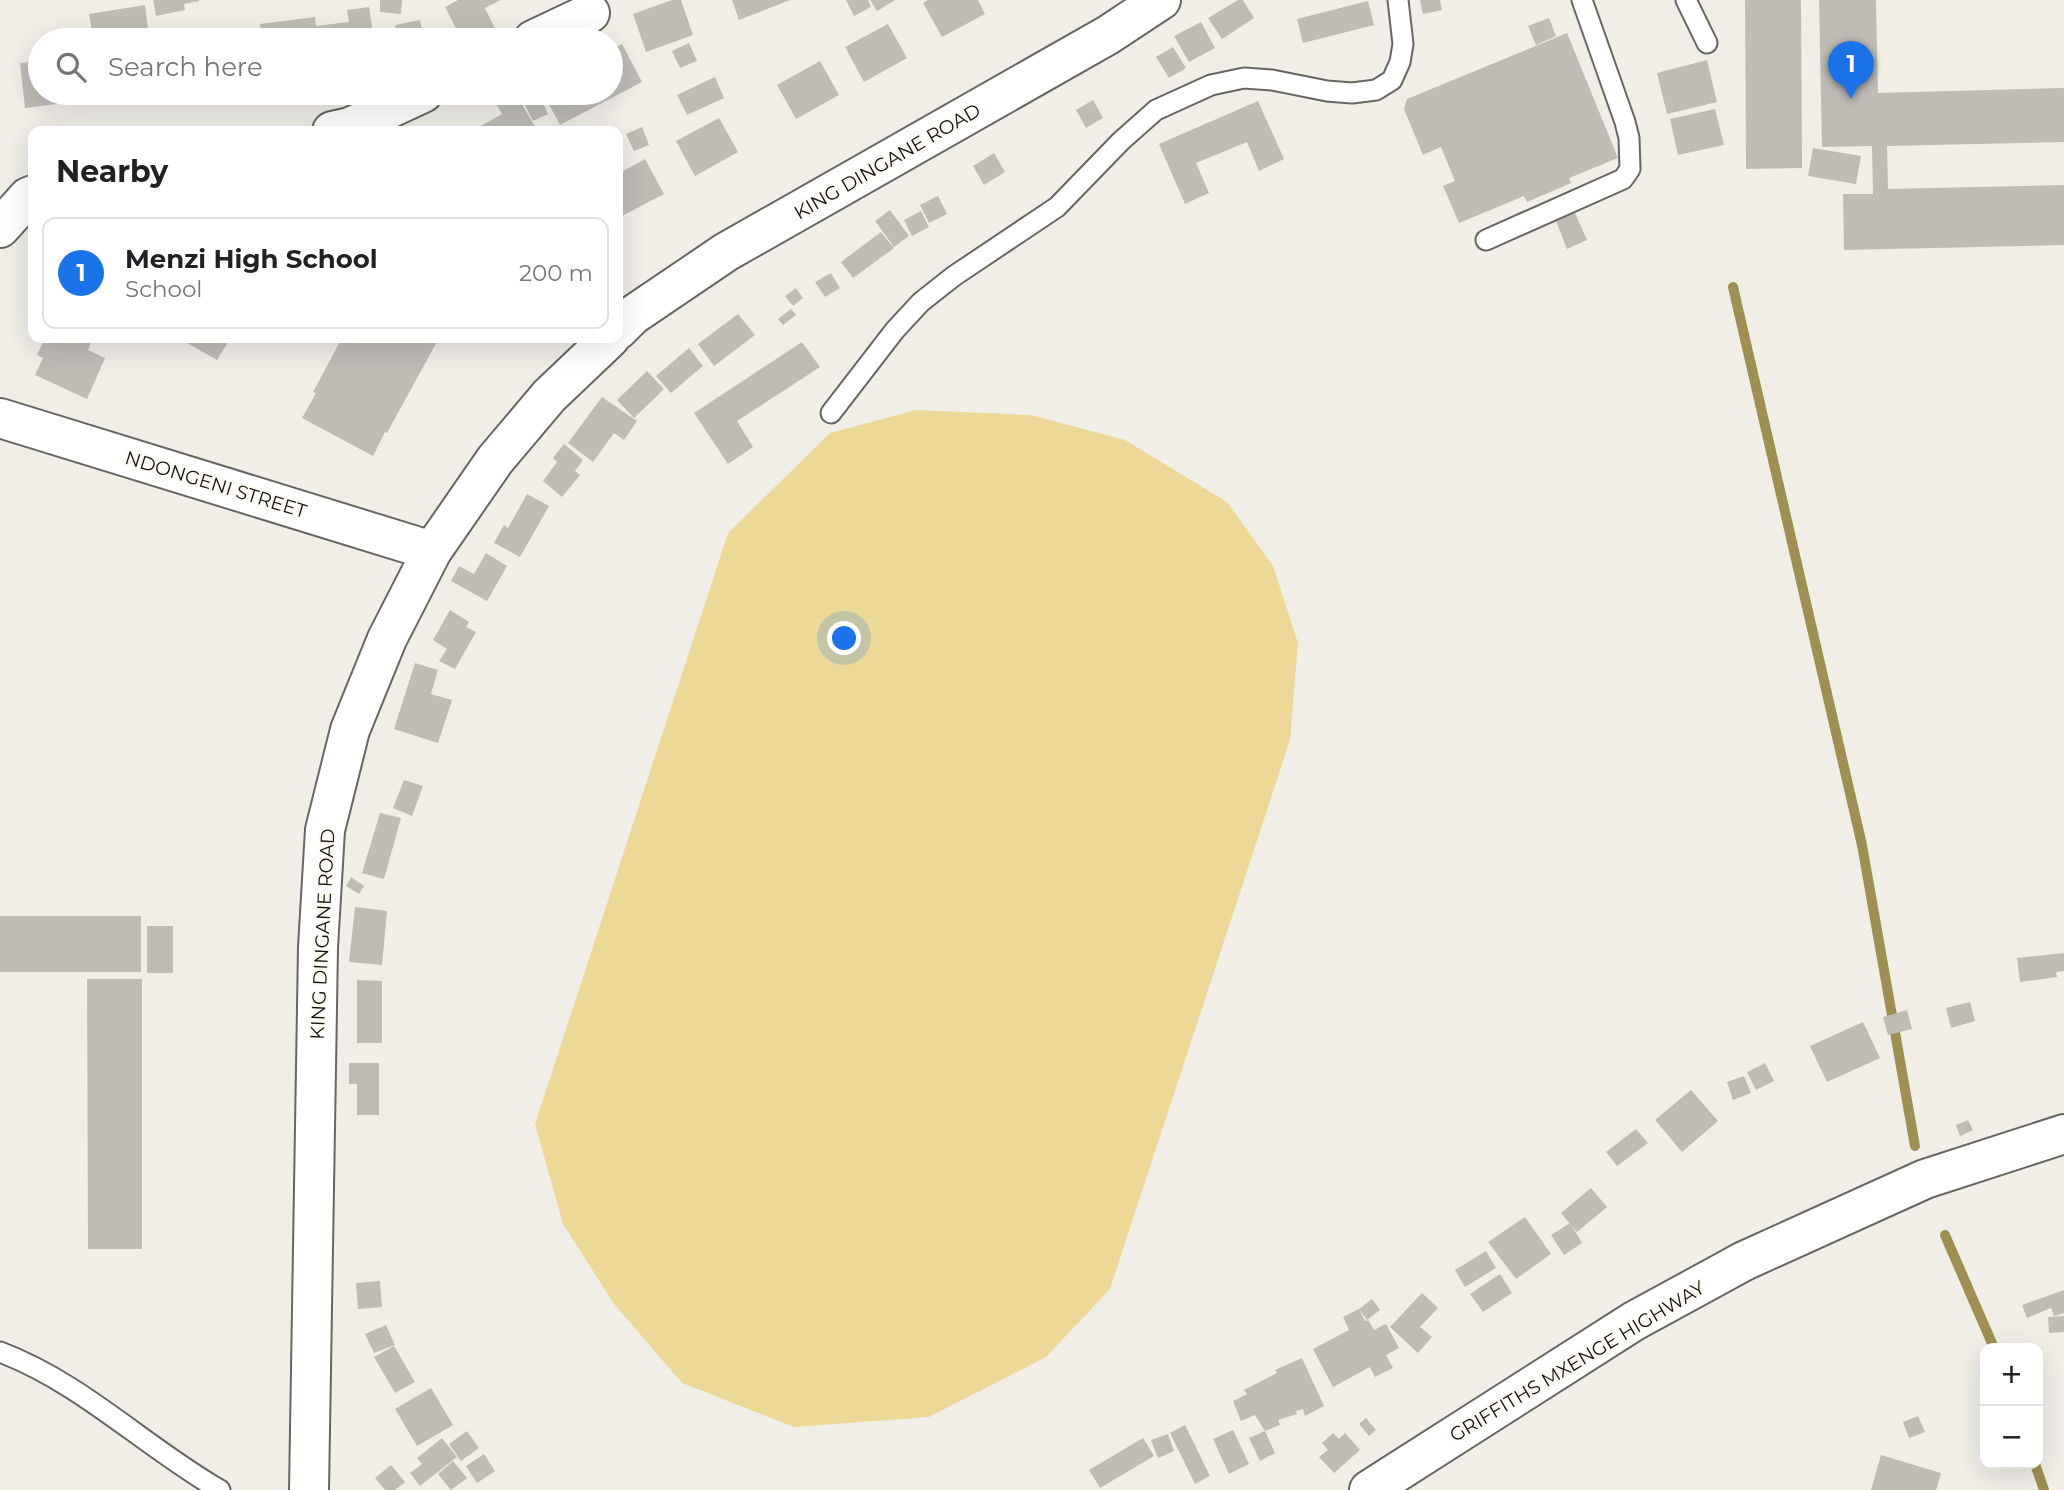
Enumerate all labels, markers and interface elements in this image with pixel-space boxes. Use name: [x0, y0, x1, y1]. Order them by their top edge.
search box: [28, 28, 623, 105]
pin: 1: [1828, 41, 1874, 99]
icon: search: [52, 48, 90, 86]
text: Search here: [108, 51, 263, 83]
street label: KING DINGANE ROAD: [790, 99, 985, 224]
text: Nearby: [56, 153, 168, 190]
text: Menzi High School: [125, 243, 378, 275]
text: 1: [76, 259, 86, 287]
text: 200 m: [519, 259, 593, 287]
text: School: [125, 275, 203, 303]
street label: NDONGENI STREET: [122, 446, 309, 523]
your location: [827, 621, 861, 655]
street label: KING DINGANE ROAD: [305, 828, 340, 1040]
street label: GRIFFITHS MXENGE HIGHWAY: [1445, 1275, 1710, 1447]
map controls: [1980, 1343, 2043, 1469]
button: +: [1980, 1343, 2043, 1406]
button: −: [1980, 1406, 2043, 1469]

